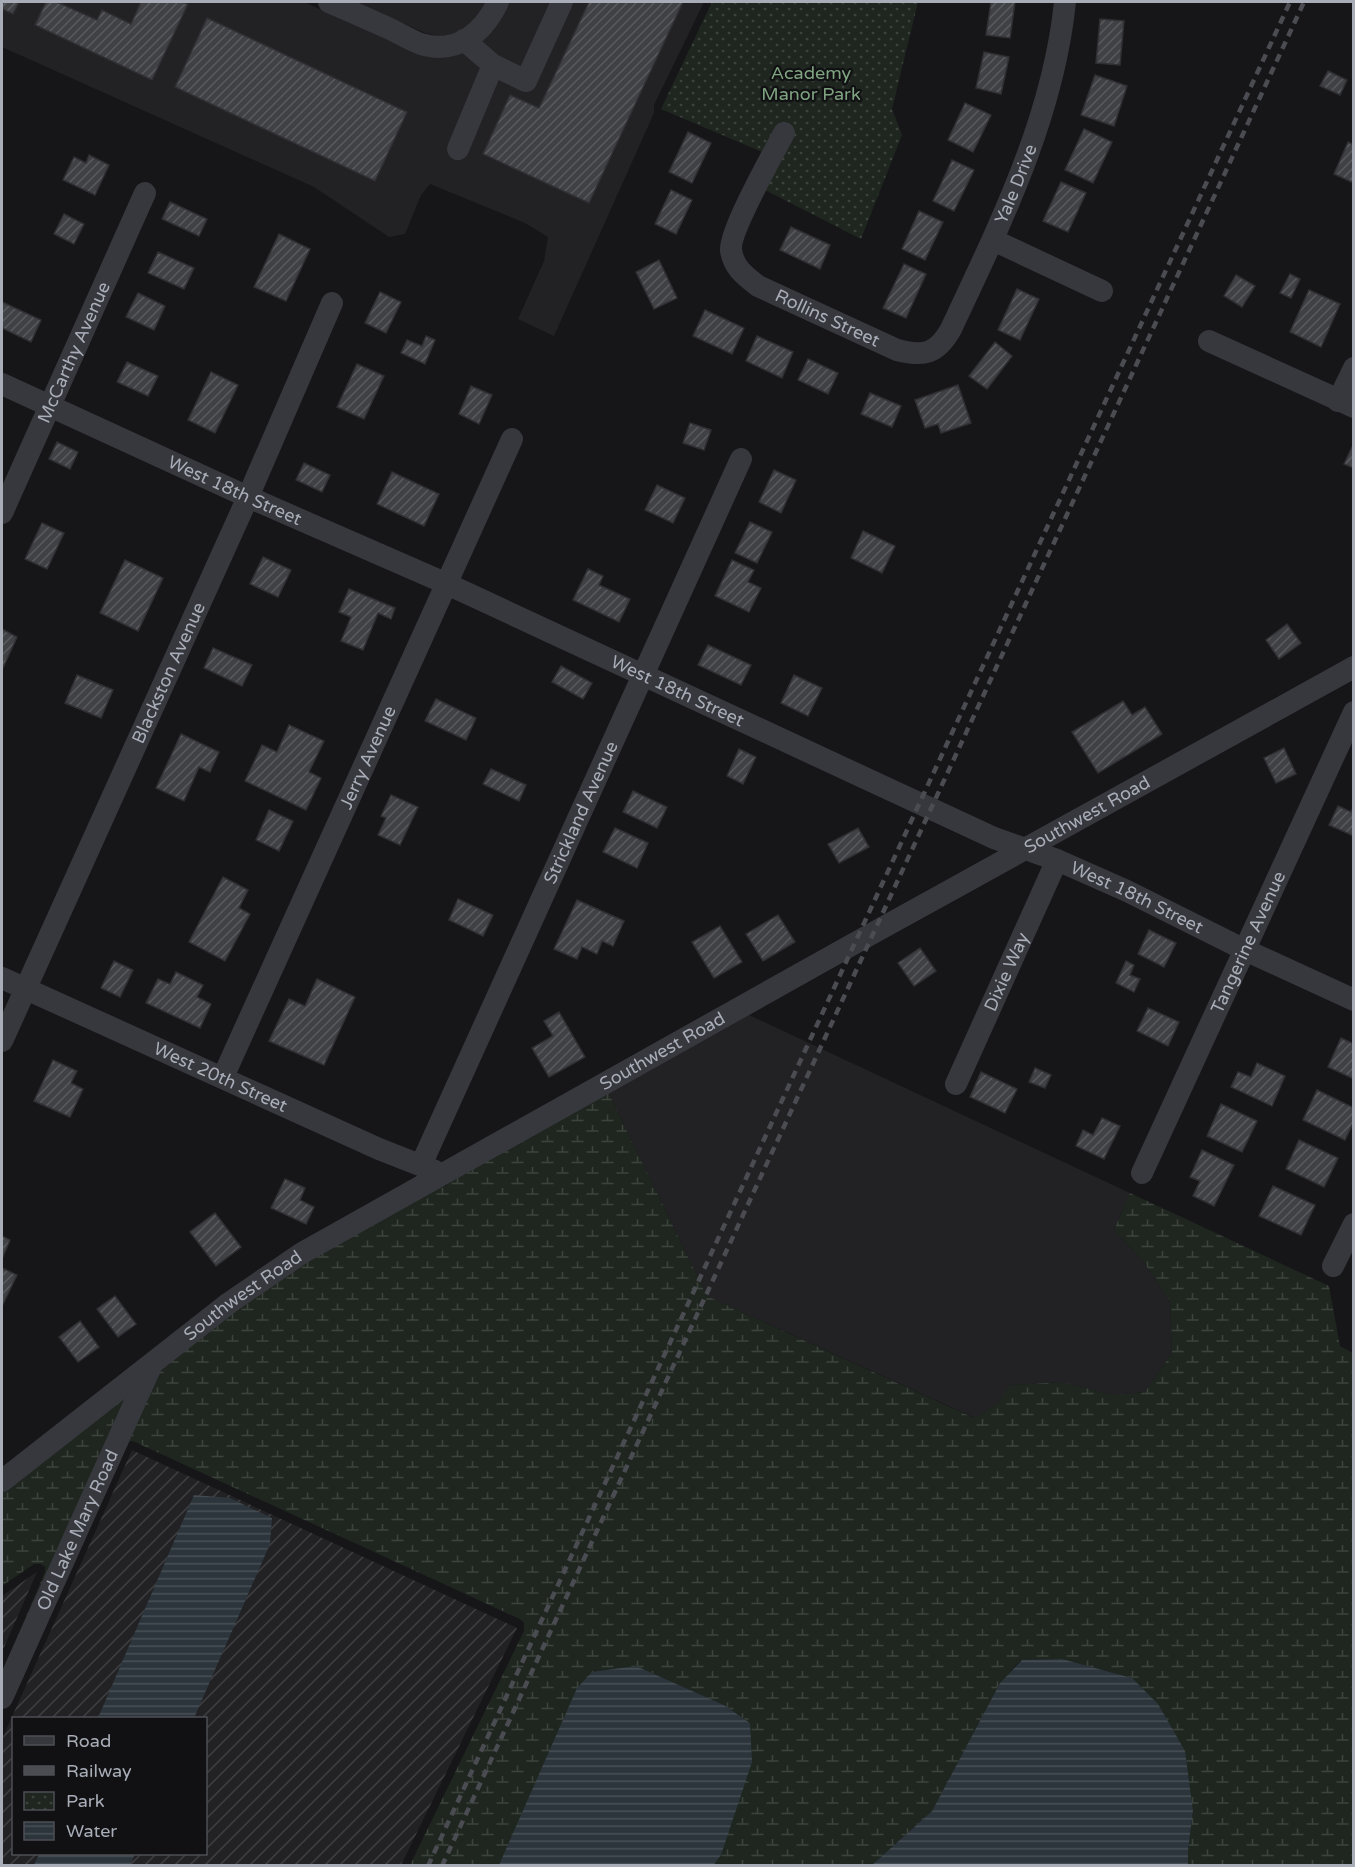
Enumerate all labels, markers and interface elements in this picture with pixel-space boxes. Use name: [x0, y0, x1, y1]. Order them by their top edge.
park label: Academy Manor Park: [761, 62, 861, 105]
street label: Yale Drive: [990, 141, 1042, 227]
street label: McCarthy Avenue: [33, 278, 115, 426]
street label: Rollins Street: [772, 284, 884, 352]
street label: West 18th Street: [164, 451, 305, 530]
street label: Blackston Avenue: [127, 599, 210, 747]
street label: West 18th Street: [607, 651, 748, 731]
street label: Jerry Avenue: [335, 702, 401, 812]
street label: Strickland Avenue: [539, 738, 623, 887]
street label: Southwest Road: [1020, 771, 1154, 858]
street label: West 18th Street: [1067, 856, 1207, 938]
street label: Tangerine Avenue: [1206, 868, 1290, 1017]
street label: Dixie Way: [979, 929, 1034, 1015]
street label: Southwest Road: [596, 1007, 729, 1095]
street label: West 20th Street: [150, 1037, 291, 1117]
street label: Southwest Road: [179, 1245, 306, 1345]
street label: Old Lake Mary Road: [32, 1446, 123, 1614]
legend: [12, 1717, 207, 1855]
text: Road: [66, 1730, 111, 1752]
text: Railway: [66, 1760, 132, 1782]
text: Park: [66, 1790, 105, 1812]
text: Water: [66, 1820, 117, 1842]

